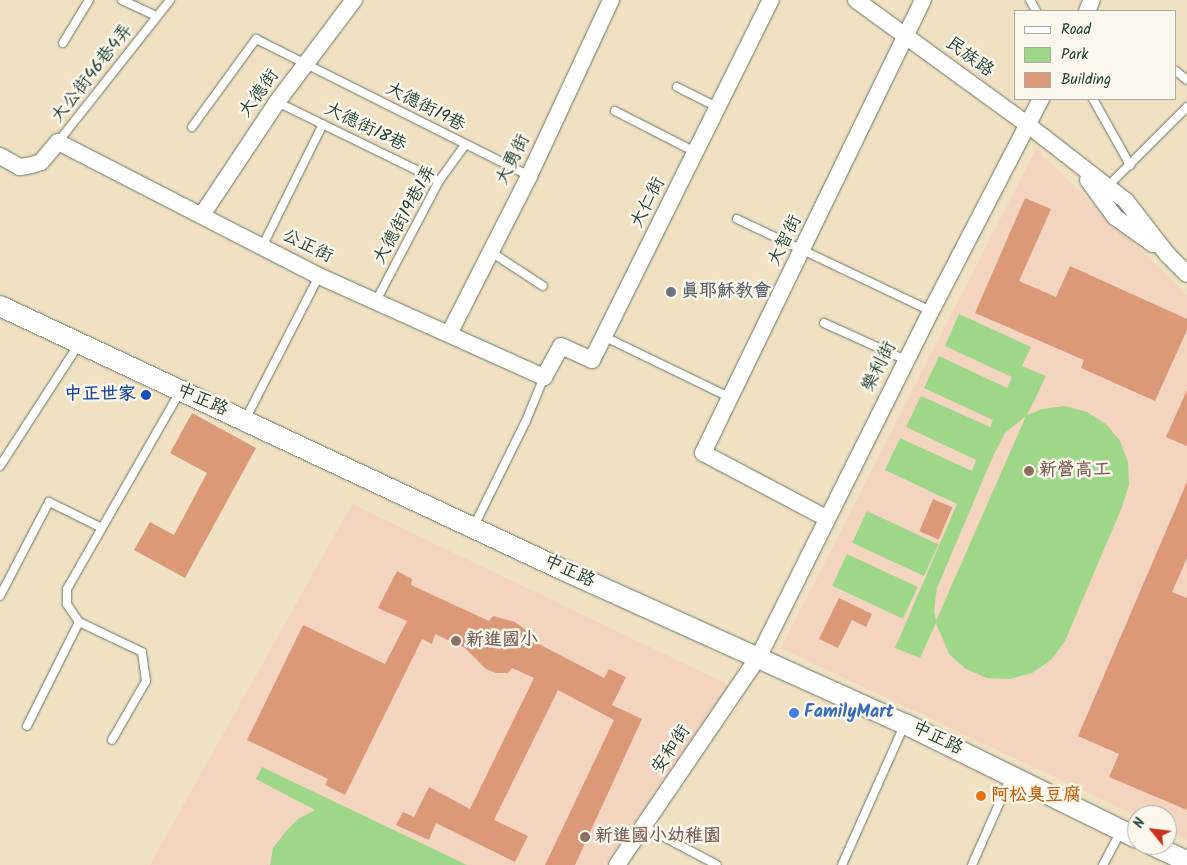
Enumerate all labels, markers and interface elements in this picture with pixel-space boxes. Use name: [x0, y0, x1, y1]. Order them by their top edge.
legend: [1014, 10, 1177, 100]
text: Road: [1061, 18, 1091, 42]
street label: 大公街46巷4弄: [48, 20, 138, 128]
street label: 民族路: [941, 33, 997, 83]
text: Park: [1061, 43, 1088, 67]
street label: 大德街: [235, 66, 285, 122]
text: Building: [1061, 68, 1111, 92]
street label: 大德街19巷: [382, 79, 468, 137]
street label: 大德街18巷: [320, 99, 410, 157]
street label: 大勇街: [492, 131, 536, 189]
street label: 大德街19巷1弄: [370, 162, 442, 268]
street label: 大仁街: [627, 174, 671, 232]
street label: 大智街: [764, 212, 808, 270]
street label: 公正街: [278, 225, 336, 269]
place label: 真耶穌教會: [681, 281, 771, 303]
marker: 真耶穌教會: [665, 286, 677, 298]
street label: 樂利街: [858, 338, 902, 396]
street label: 中正路: [173, 380, 231, 422]
place label: 中正世家: [64, 384, 136, 406]
marker: 中正世家: [140, 389, 152, 401]
place label: 新營高工: [1039, 460, 1111, 482]
marker: 新營高工: [1023, 465, 1035, 477]
street label: 中正路: [540, 551, 598, 593]
place label: 新進國小: [466, 630, 538, 652]
marker: 新進國小: [450, 635, 462, 647]
place label: FamilyMart: [804, 702, 894, 724]
marker: FamilyMart: [788, 707, 800, 719]
street label: 中正路: [908, 717, 966, 761]
street label: 安和街: [648, 722, 696, 778]
place label: 阿松臭豆腐: [991, 785, 1081, 807]
marker: 阿松臭豆腐: [975, 790, 987, 802]
north arrow: [1127, 805, 1177, 855]
text: N: [1128, 814, 1152, 832]
place label: 新進國小幼稚園: [595, 826, 721, 848]
marker: 新進國小幼稚園: [579, 831, 591, 843]

